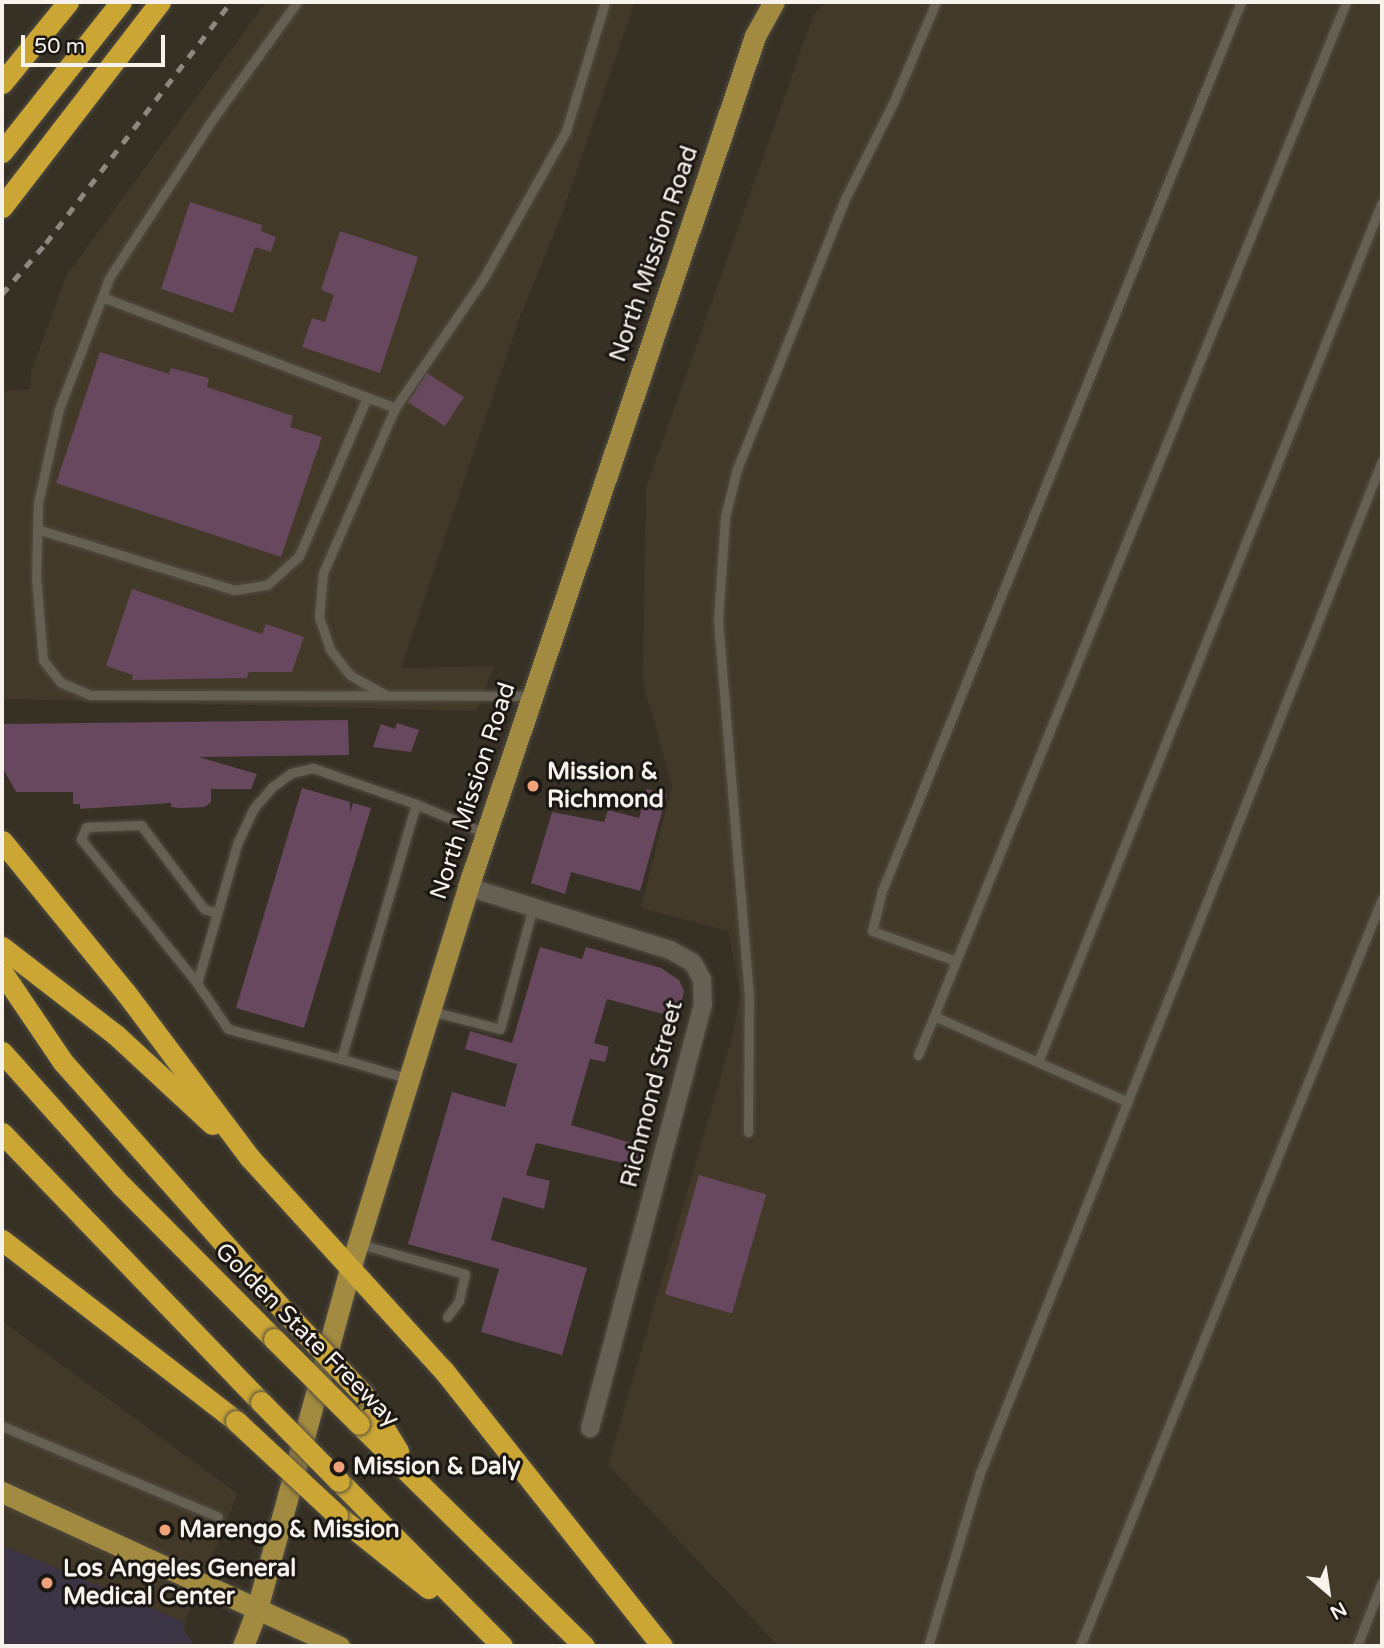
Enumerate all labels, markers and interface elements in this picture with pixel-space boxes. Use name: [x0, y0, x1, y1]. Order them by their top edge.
scale bar: [24, 21, 168, 65]
text: 50 m: [34, 34, 85, 59]
street label: North Mission Road: [604, 142, 704, 366]
street label: North Mission Road: [424, 679, 522, 903]
place label: Mission & Richmond: [547, 758, 664, 814]
marker: Mission & Richmond: [525, 778, 541, 794]
street label: Richmond Street: [615, 998, 689, 1190]
street label: Golden State Freeway: [209, 1237, 405, 1433]
place label: Mission & Daly: [353, 1453, 520, 1481]
marker: Mission & Daly: [331, 1459, 347, 1475]
place label: Marengo & Mission: [179, 1516, 400, 1544]
marker: Marengo & Mission: [157, 1522, 173, 1538]
place label: Los Angeles General Medical Center: [63, 1555, 296, 1611]
north arrow: [1293, 1557, 1363, 1627]
marker: Los Angeles General Medical Center: [37, 1573, 57, 1593]
text: N: [1326, 1597, 1350, 1624]

